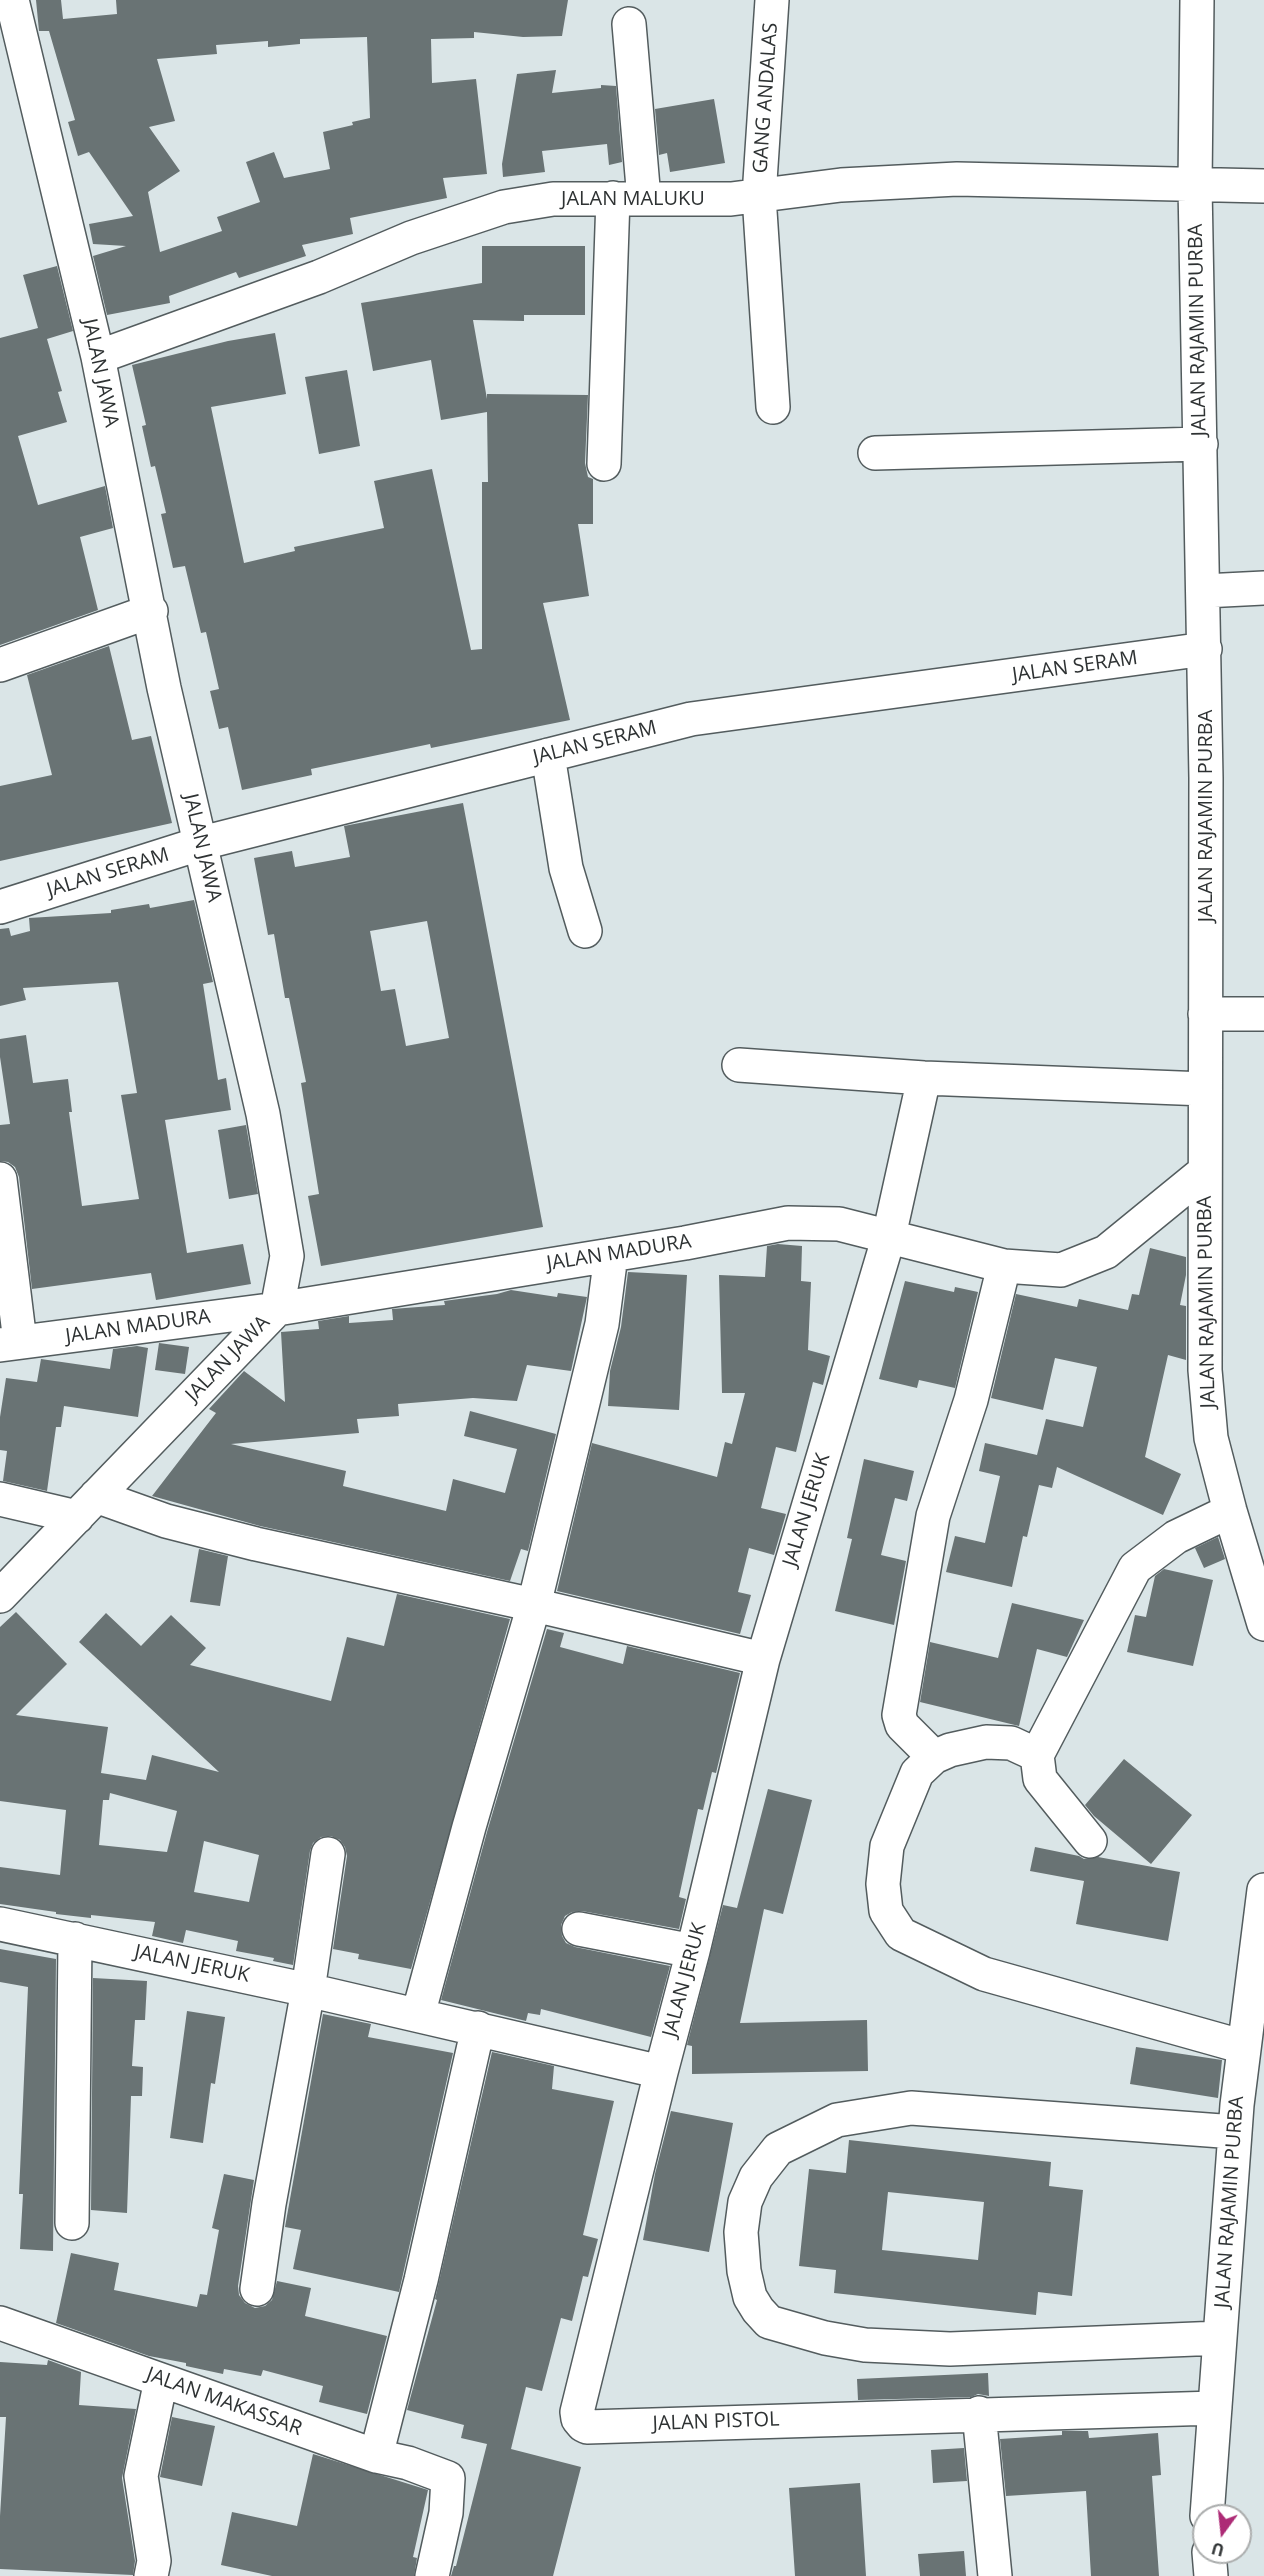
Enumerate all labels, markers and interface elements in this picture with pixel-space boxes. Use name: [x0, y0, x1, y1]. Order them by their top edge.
street label: GANG ANDALAS: [749, 22, 783, 174]
street label: JALAN MALUKU: [561, 187, 705, 211]
street label: JALAN RAJAMIN PURBA: [1184, 223, 1212, 437]
street label: JALAN JAWA: [77, 316, 123, 430]
street label: JALAN SERAM: [1011, 646, 1139, 688]
street label: JALAN RAJAMIN PURBA: [1194, 710, 1218, 922]
street label: JALAN SERAM: [531, 716, 659, 770]
street label: JALAN JAWA: [178, 791, 226, 905]
street label: JALAN SERAM: [44, 843, 172, 903]
street label: JALAN RAJAMIN PURBA: [1193, 1195, 1221, 1409]
street label: JALAN MADURA: [545, 1230, 693, 1276]
street label: JALAN MADURA: [64, 1305, 212, 1349]
street label: JALAN JAWA: [181, 1311, 275, 1407]
street label: JALAN JERUK: [778, 1451, 836, 1569]
street label: JALAN JERUK: [658, 1920, 712, 2040]
street label: JALAN JERUK: [132, 1940, 252, 1988]
street label: JALAN RAJAMIN PURBA: [1211, 2095, 1249, 2309]
street label: JALAN MAKASSAR: [143, 2363, 305, 2441]
street label: JALAN PISTOL: [652, 2408, 780, 2436]
north arrow: [1192, 2504, 1252, 2564]
text: U: [1209, 2537, 1227, 2562]

